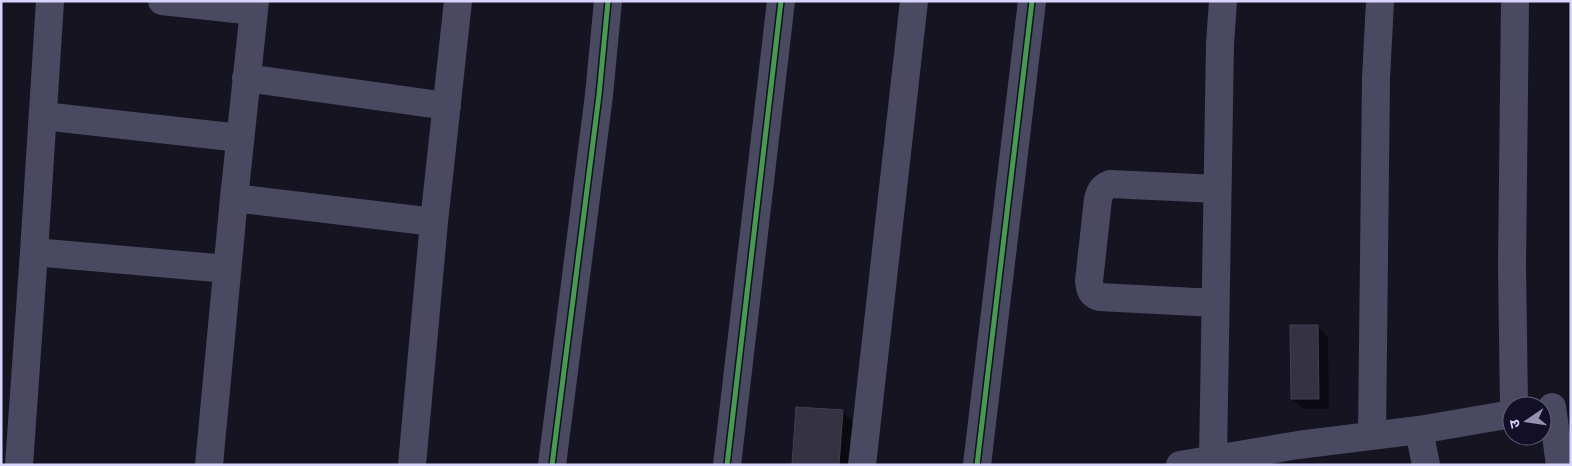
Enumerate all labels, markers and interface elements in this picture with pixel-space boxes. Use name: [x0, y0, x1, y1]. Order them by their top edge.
north arrow: [1502, 396, 1552, 446]
text: उ: [1504, 417, 1523, 430]

